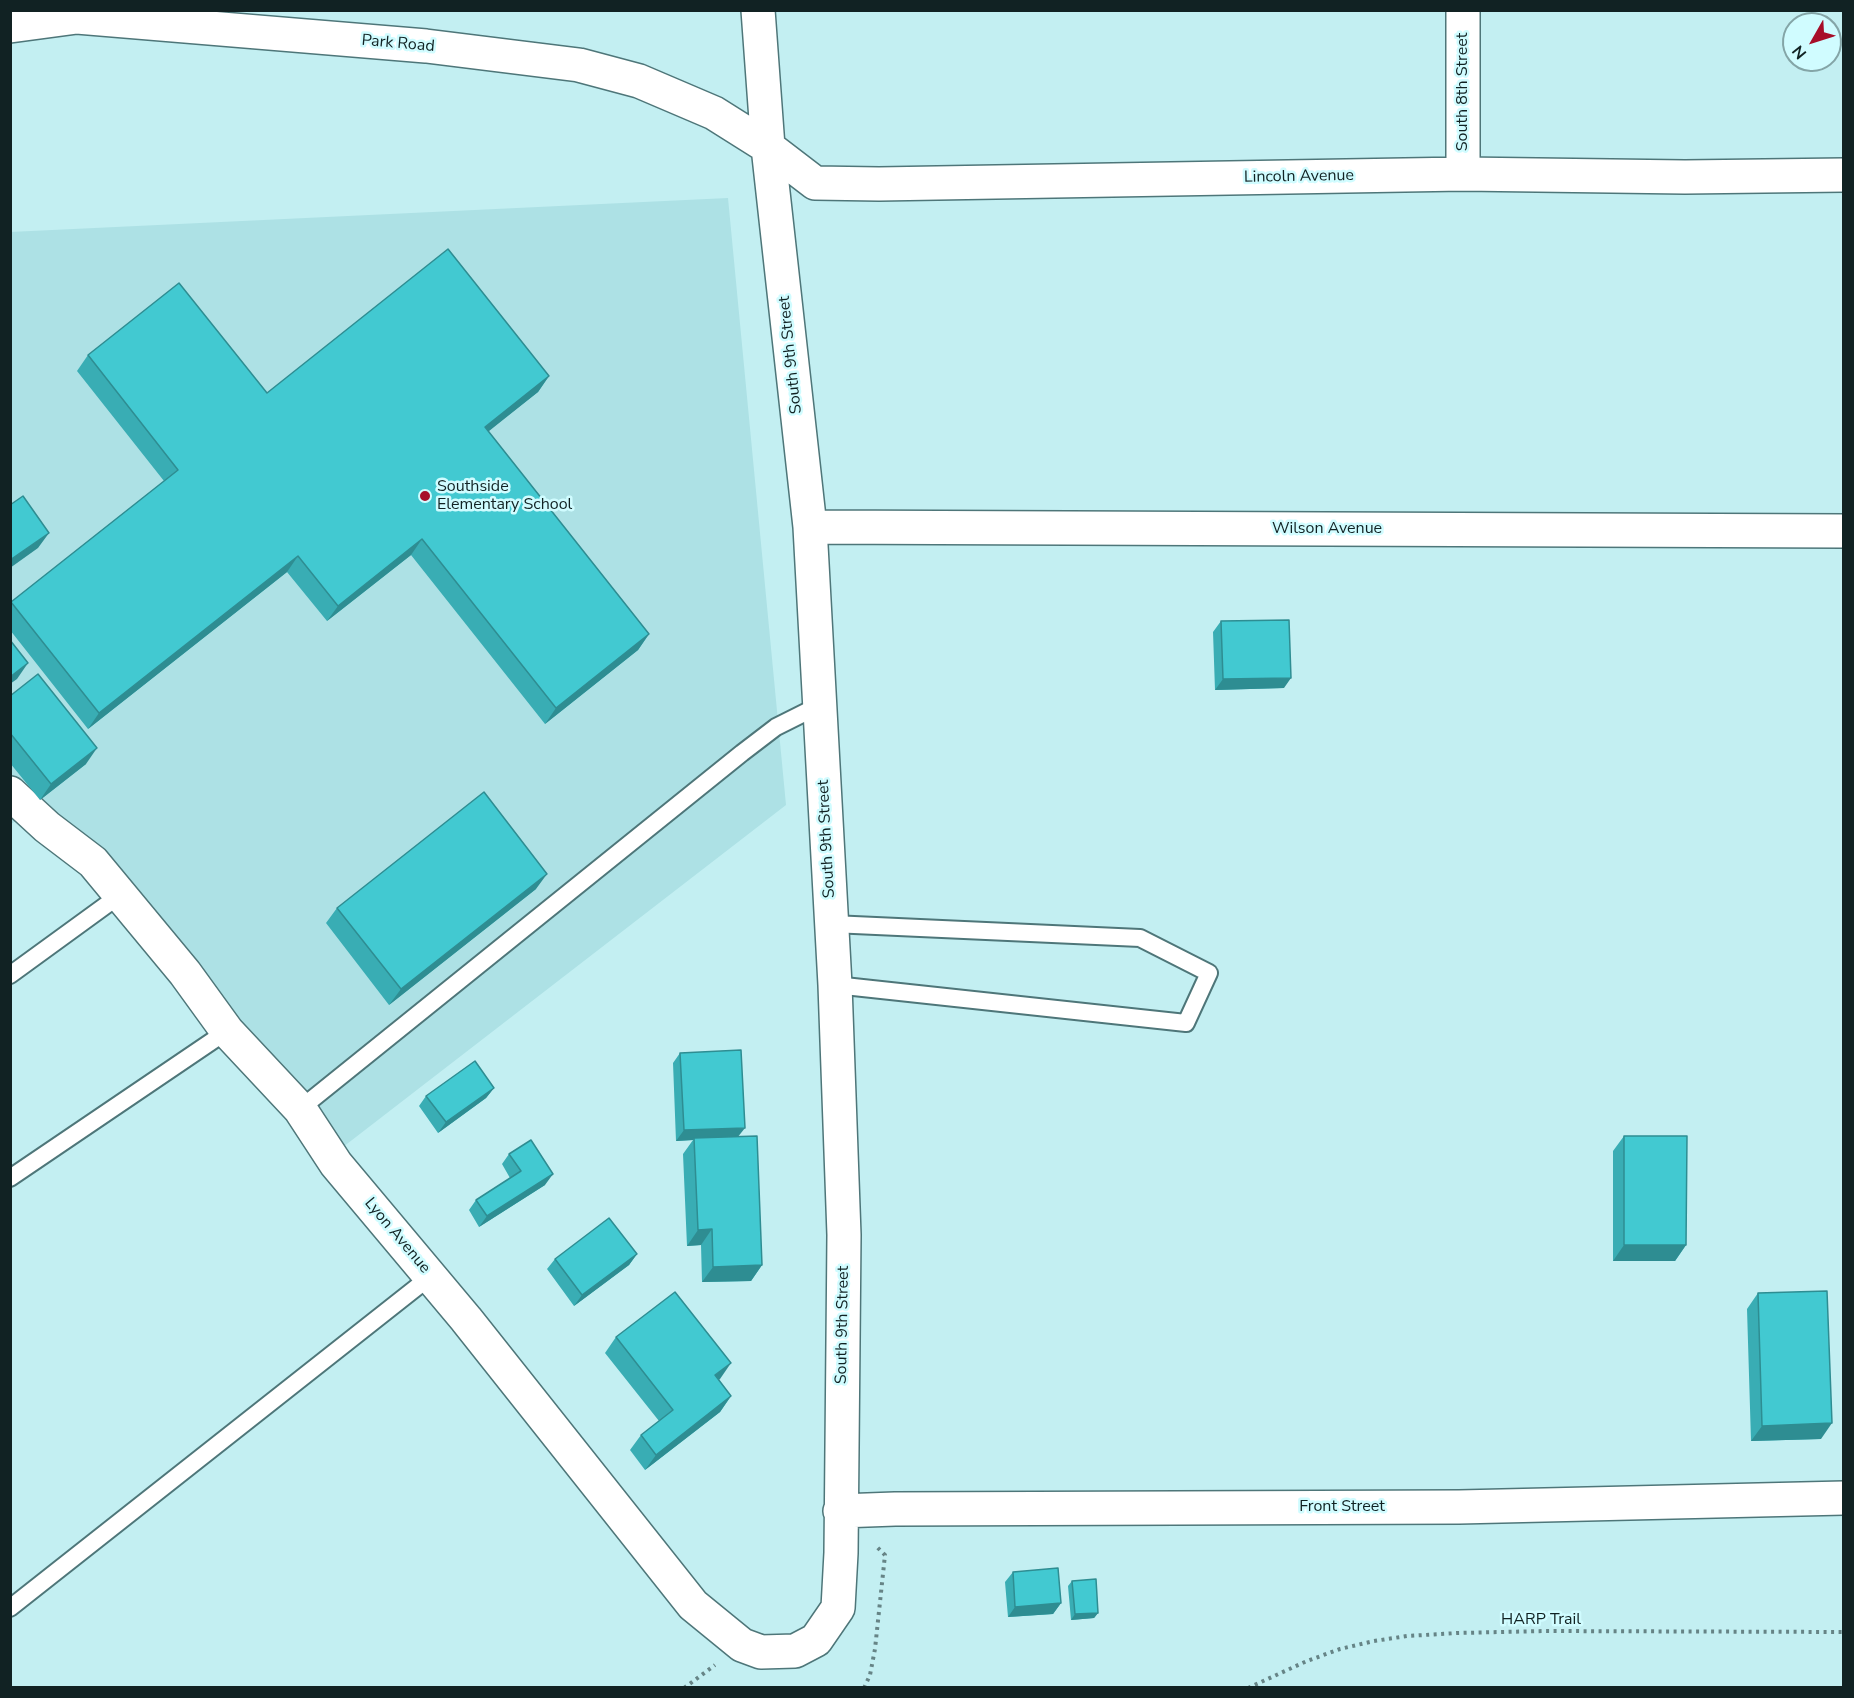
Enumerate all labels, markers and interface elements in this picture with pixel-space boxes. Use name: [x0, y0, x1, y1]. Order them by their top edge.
north arrow: [1782, 12, 1842, 72]
street label: Park Road: [361, 31, 435, 57]
street label: South 8th Street: [1453, 33, 1473, 151]
text: N: [1787, 40, 1812, 64]
street label: Lincoln Avenue: [1244, 166, 1354, 188]
street label: South 9th Street: [775, 295, 807, 415]
place label: Southside Elementary School: [437, 477, 572, 515]
marker: Southside Elementary School: [418, 489, 432, 503]
street label: Wilson Avenue: [1272, 519, 1382, 539]
street label: South 9th Street: [814, 779, 840, 899]
street label: Lyon Avenue: [360, 1194, 434, 1278]
street label: South 9th Street: [832, 1266, 854, 1384]
street label: Front Street: [1299, 1497, 1385, 1517]
street label: HARP Trail: [1501, 1610, 1581, 1630]

